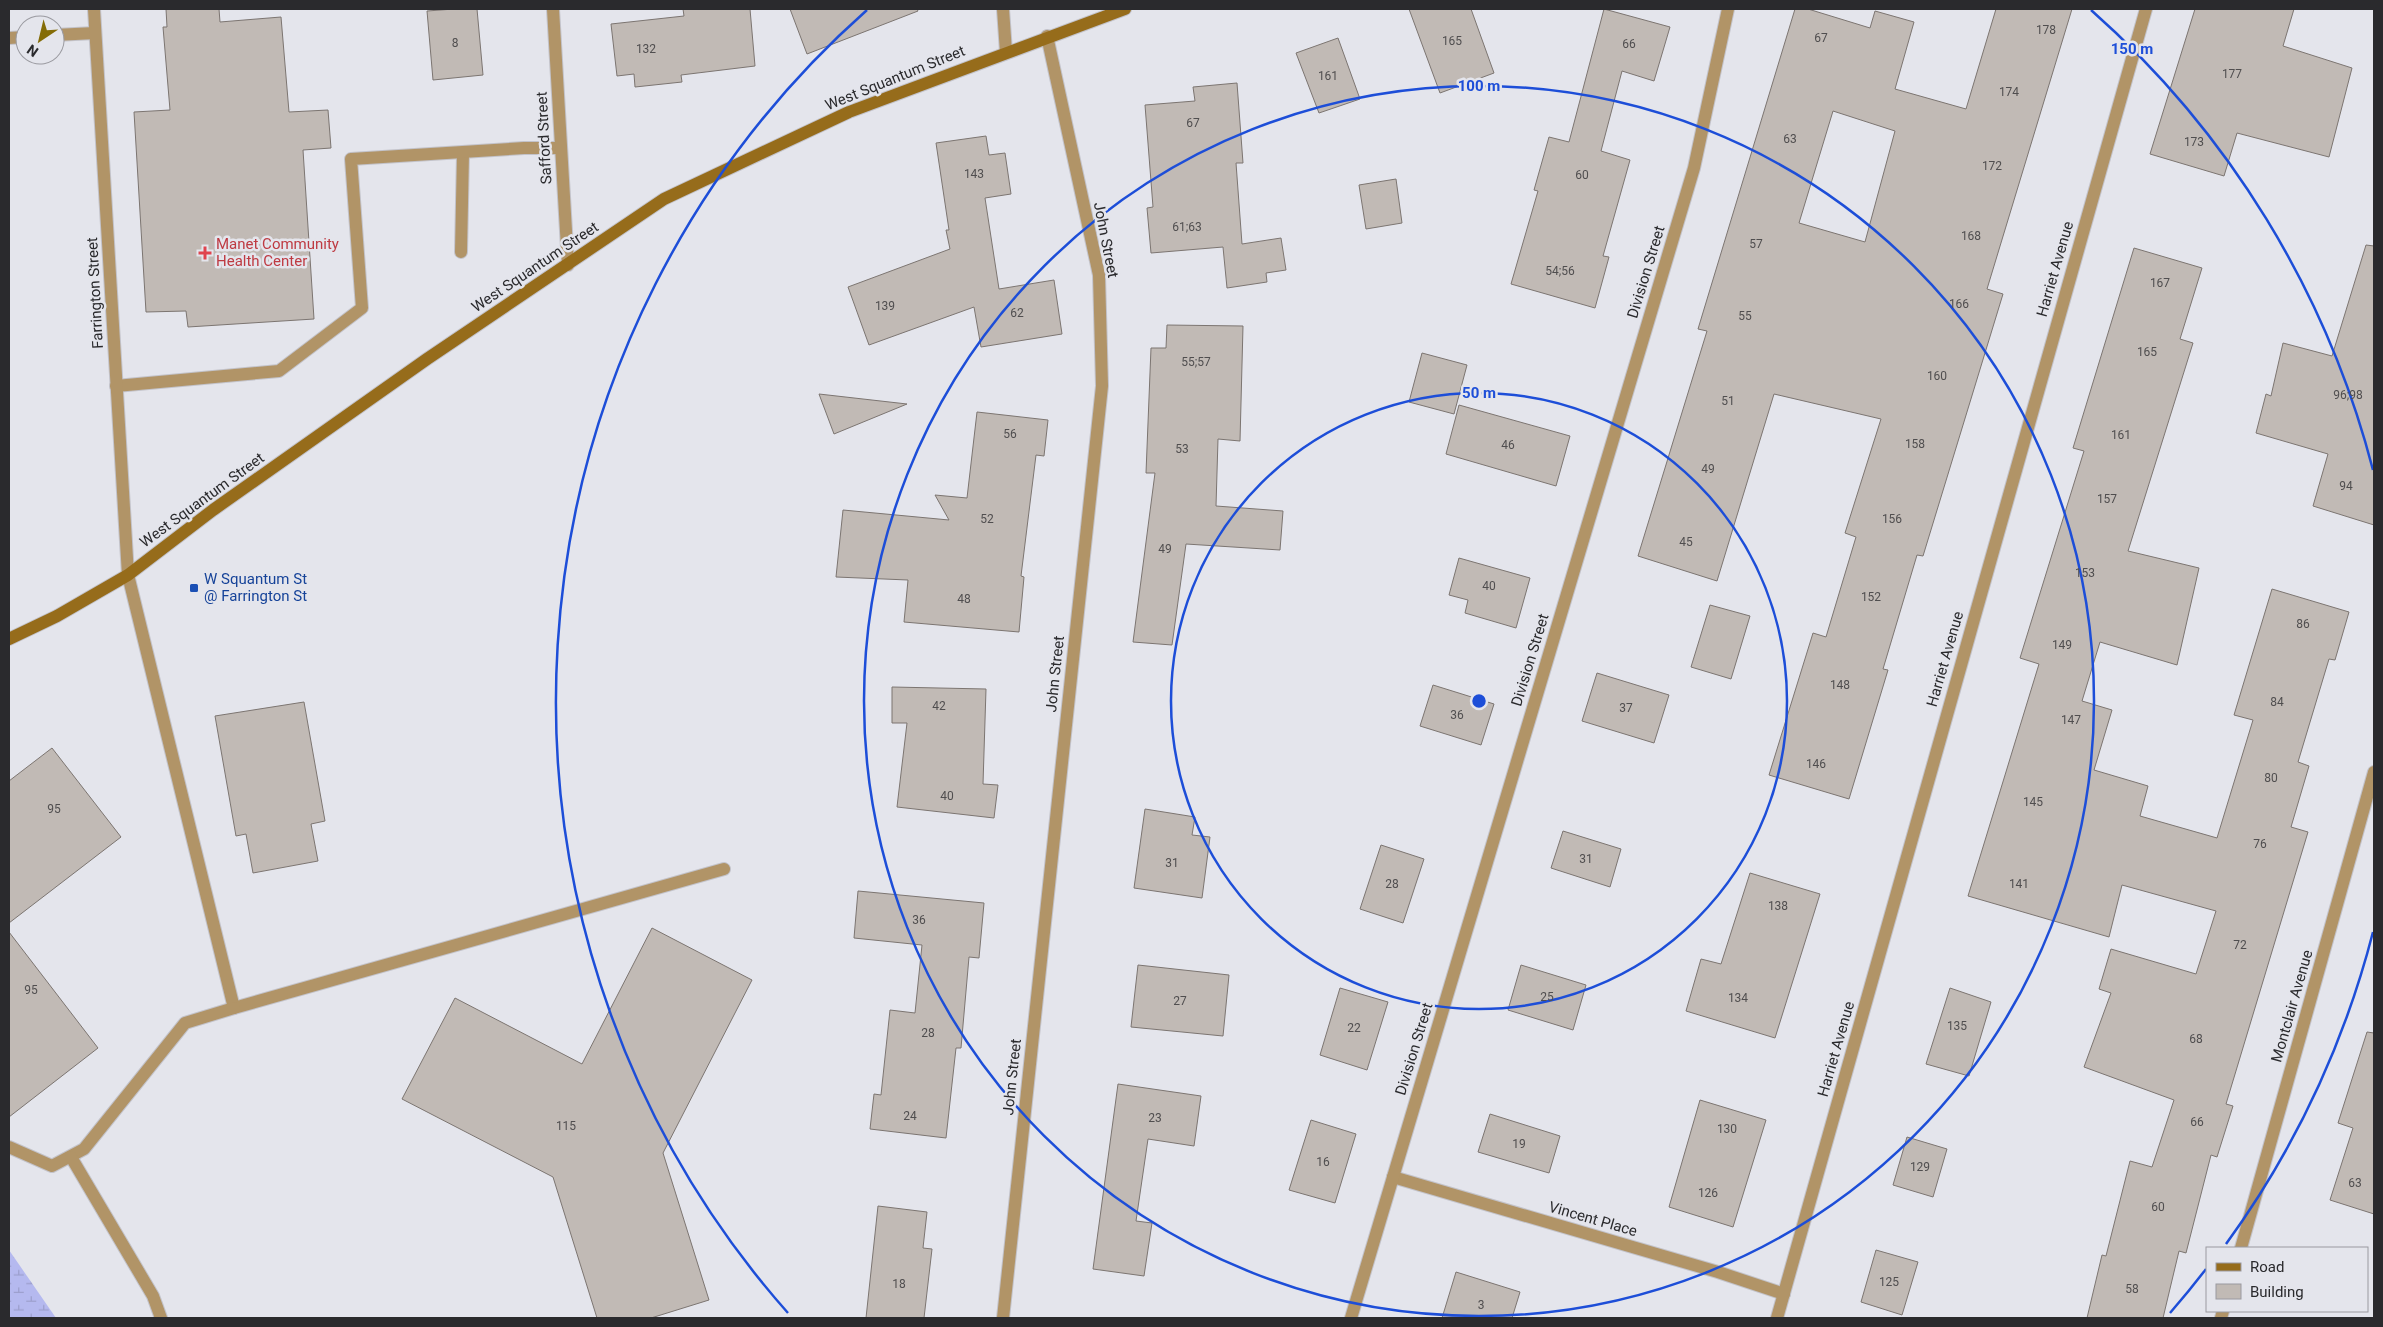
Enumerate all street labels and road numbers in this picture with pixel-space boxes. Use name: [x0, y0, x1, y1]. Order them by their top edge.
street label: West Squantum Street: [822, 42, 968, 114]
street label: Safford Street: [533, 91, 555, 185]
street label: John Street: [1090, 201, 1122, 279]
street label: West Squantum Street: [468, 218, 602, 316]
street label: Harriet Avenue: [2033, 219, 2077, 319]
street label: Division Street: [1623, 223, 1669, 321]
street label: Farrington Street: [83, 237, 107, 349]
street label: West Squantum Street: [136, 449, 268, 551]
street label: Harriet Avenue: [1923, 609, 1967, 709]
street label: Division Street: [1507, 611, 1553, 709]
street label: John Street: [1042, 635, 1068, 713]
street label: Montclair Avenue: [2267, 948, 2317, 1064]
street label: Harriet Avenue: [1814, 999, 1858, 1099]
street label: Division Street: [1391, 1000, 1437, 1098]
street label: John Street: [999, 1038, 1025, 1116]
street label: Vincent Place: [1547, 1198, 1639, 1240]

